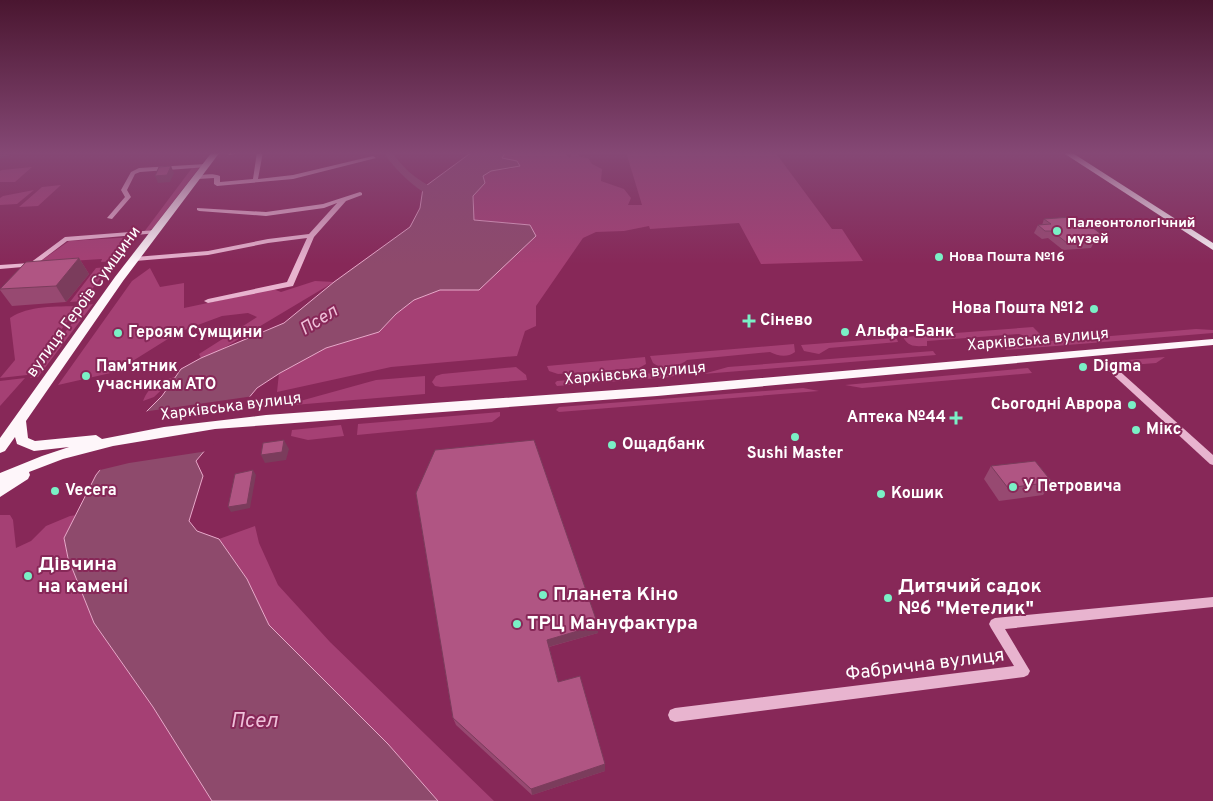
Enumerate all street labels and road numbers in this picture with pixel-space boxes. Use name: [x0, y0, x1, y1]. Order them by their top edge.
street label: вулиця Героїв Сумщини: [22, 223, 146, 381]
street label: Харківська вулиця: [966, 324, 1110, 356]
street label: Харківська вулиця: [563, 358, 707, 390]
street label: Харківська вулиця: [159, 388, 303, 426]
street label: Фабрична вулиця: [844, 643, 1006, 687]

